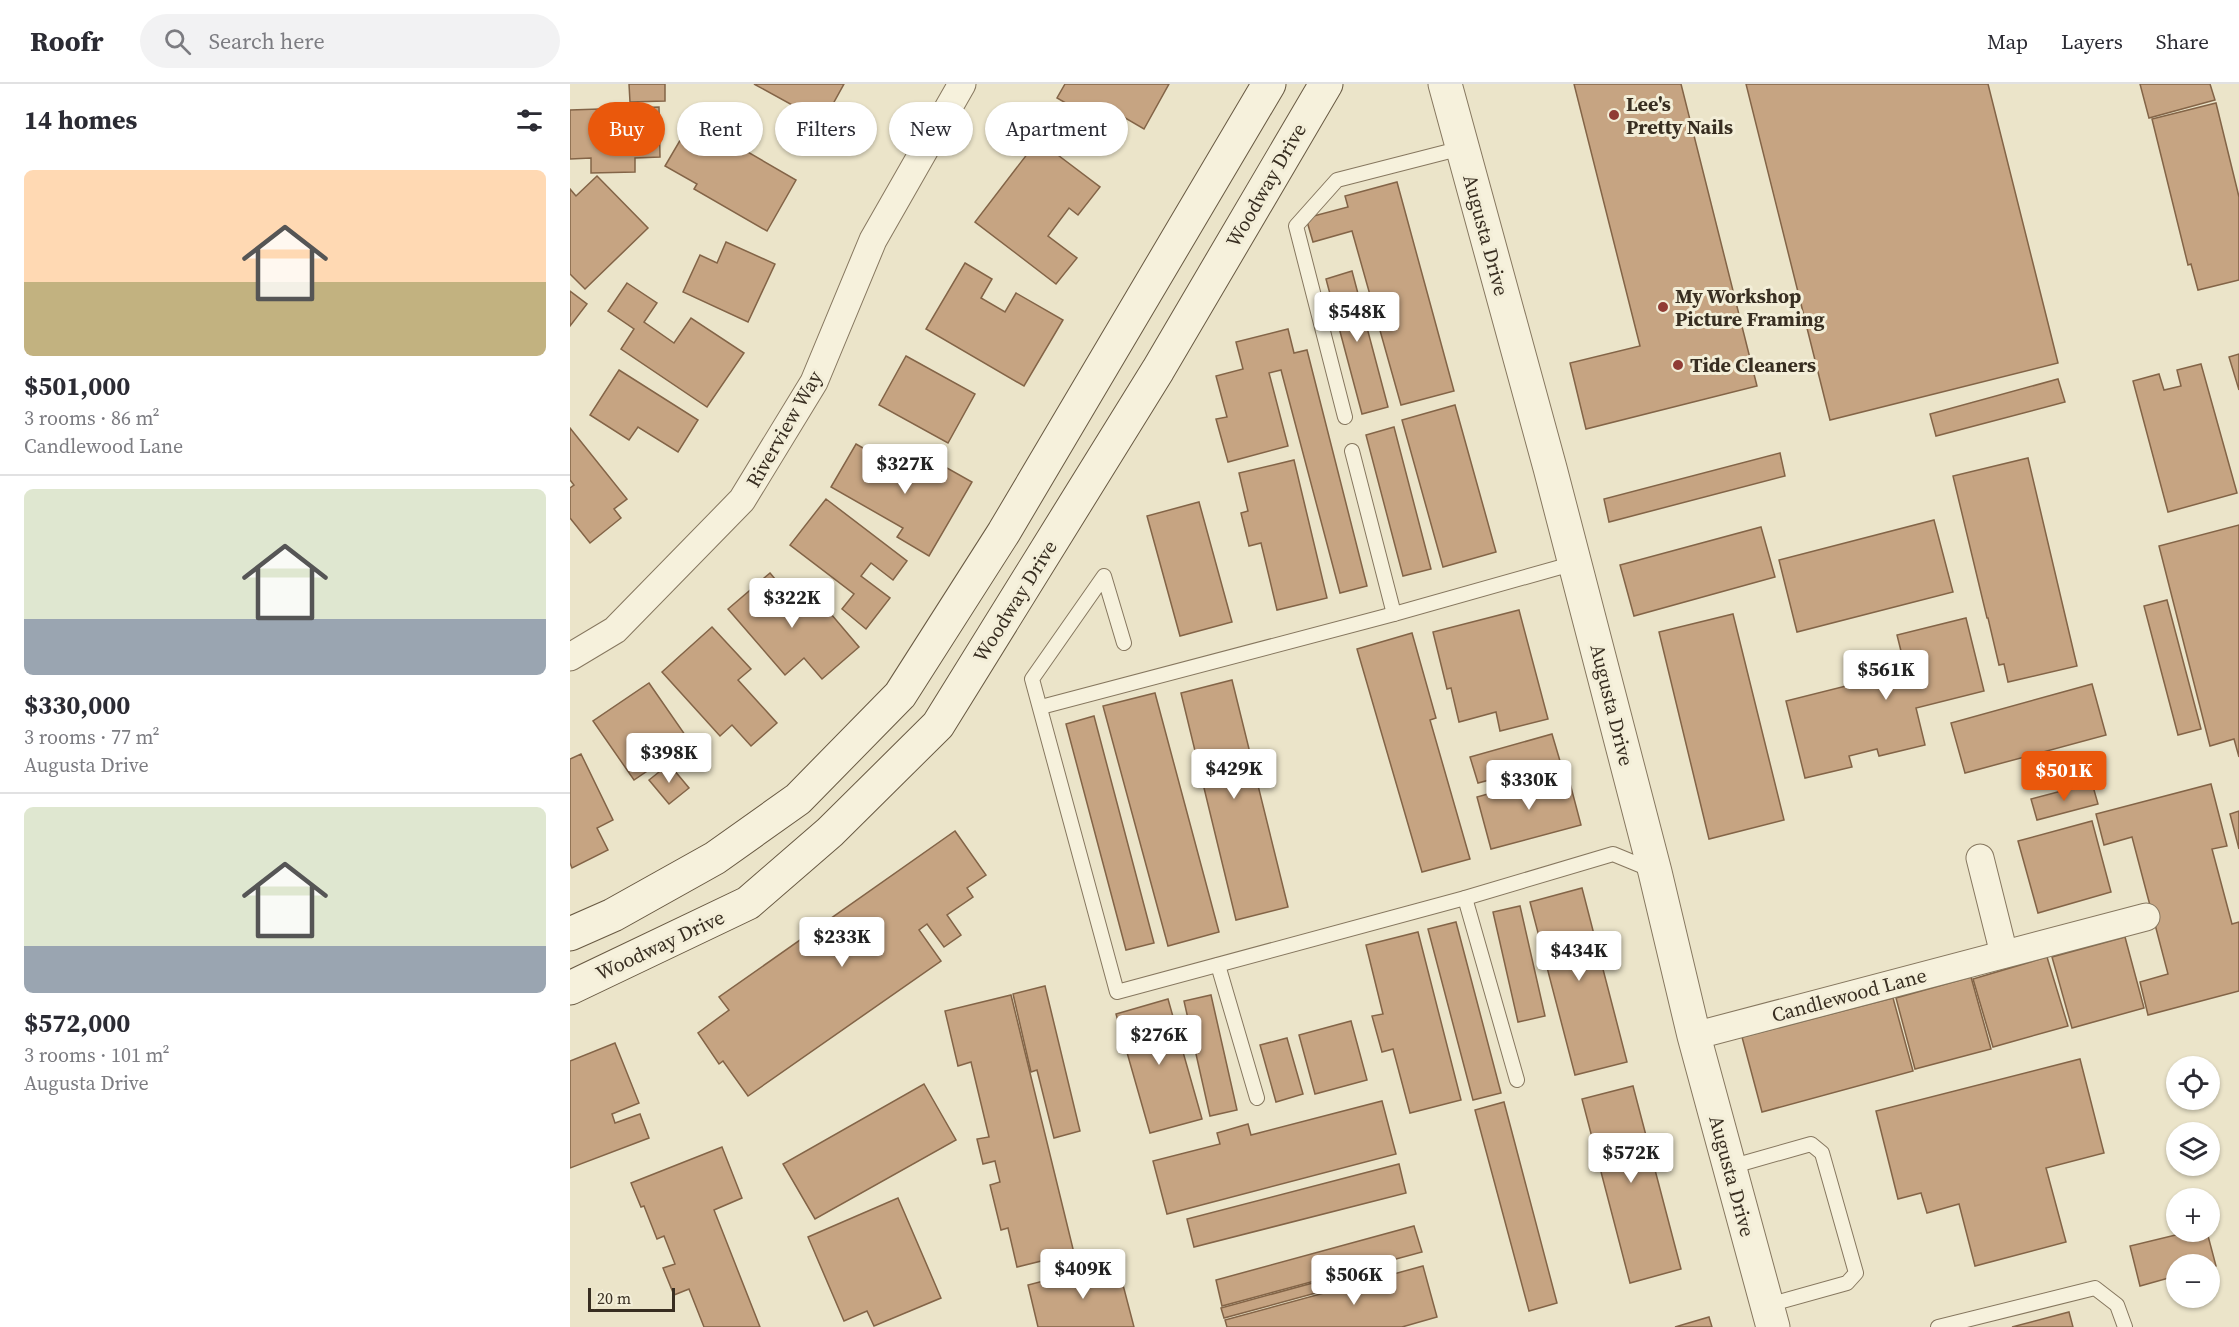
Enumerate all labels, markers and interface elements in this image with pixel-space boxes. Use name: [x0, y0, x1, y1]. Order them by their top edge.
search box: [140, 14, 560, 68]
text: Roofr: [30, 22, 104, 60]
icon: search: [161, 25, 194, 58]
text: Search here: [209, 26, 325, 56]
text: Map: [1987, 27, 2028, 56]
text: Layers: [2061, 27, 2123, 56]
text: Share: [2156, 27, 2209, 56]
place label: Lee's Pretty Nails: [1626, 90, 1733, 141]
text: 14 homes: [24, 102, 137, 138]
chip: Buy: [588, 102, 665, 156]
chip: Rent: [677, 102, 763, 156]
chip: Filters: [775, 102, 877, 156]
chip: New: [889, 102, 973, 156]
chip: Apartment: [985, 102, 1128, 156]
icon: filters: [513, 104, 546, 137]
marker: Lee's Pretty Nails: [1607, 108, 1621, 122]
street label: Woodway Drive: [1219, 118, 1313, 252]
street label: Augusta Drive: [1456, 171, 1516, 299]
icon: home: [231, 209, 339, 317]
place label: My Workshop Picture Framing: [1675, 282, 1825, 333]
pin: $548K: [1315, 292, 1399, 343]
text: $548K: [1328, 297, 1386, 325]
marker: My Workshop Picture Framing: [1656, 300, 1670, 314]
place label: Tide Cleaners: [1690, 351, 1816, 379]
marker: Tide Cleaners: [1671, 358, 1685, 372]
street label: Riverview Way: [739, 365, 829, 493]
text: $501,000: [24, 368, 130, 404]
text: 3 rooms · 86 m²: [24, 404, 160, 432]
text: Candlewood Lane: [24, 432, 183, 460]
pin: $327K: [863, 444, 947, 495]
text: $327K: [876, 449, 934, 477]
icon: home: [231, 528, 339, 636]
street label: Woodway Drive: [966, 535, 1064, 667]
pin: $322K: [750, 578, 834, 629]
text: $322K: [763, 583, 821, 611]
street label: Augusta Drive: [1583, 641, 1641, 769]
pin: $561K: [1844, 650, 1928, 701]
text: $561K: [1857, 655, 1915, 683]
text: $330,000: [24, 687, 130, 723]
text: 3 rooms · 77 m²: [24, 723, 160, 751]
pin: $398K: [627, 733, 711, 784]
text: $398K: [640, 738, 698, 766]
pin: $429K: [1192, 749, 1276, 800]
text: Augusta Drive: [24, 751, 149, 779]
pin: $501K: [2022, 751, 2106, 802]
text: $429K: [1205, 754, 1263, 782]
text: $501K: [2035, 756, 2093, 784]
pin: $330K: [1487, 760, 1571, 811]
text: $330K: [1500, 765, 1558, 793]
icon: home: [231, 846, 339, 954]
street label: Woodway Drive: [591, 903, 729, 987]
pin: $233K: [800, 917, 884, 968]
text: $233K: [813, 922, 871, 950]
pin: $434K: [1537, 931, 1621, 982]
text: $434K: [1550, 936, 1608, 964]
street label: Candlewood Lane: [1768, 961, 1930, 1029]
text: $572,000: [24, 1005, 130, 1041]
pin: $276K: [1117, 1015, 1201, 1066]
text: $276K: [1130, 1020, 1188, 1048]
text: 3 rooms · 101 m²: [24, 1041, 170, 1069]
map controls: [2166, 1056, 2220, 1308]
button: locate: [2166, 1056, 2220, 1110]
text: Augusta Drive: [24, 1069, 149, 1097]
street label: Augusta Drive: [1702, 1112, 1762, 1240]
button: layers: [2166, 1122, 2220, 1176]
pin: $572K: [1589, 1133, 1673, 1184]
text: $572K: [1602, 1138, 1660, 1166]
button: +: [2166, 1188, 2220, 1242]
pin: $409K: [1041, 1249, 1125, 1300]
text: $409K: [1054, 1254, 1112, 1282]
button: −: [2166, 1254, 2220, 1308]
pin: $506K: [1312, 1255, 1396, 1306]
text: $506K: [1325, 1260, 1383, 1288]
scale bar: [588, 1285, 675, 1312]
text: 20 m: [597, 1287, 631, 1309]

